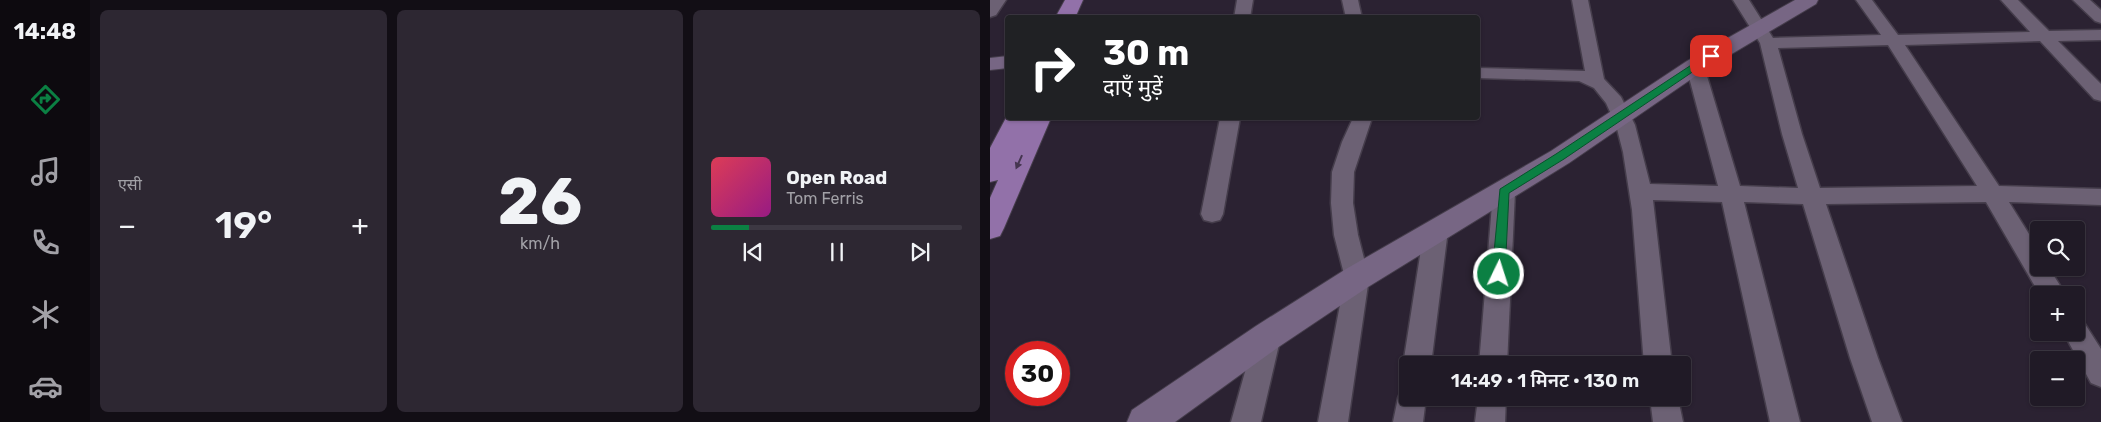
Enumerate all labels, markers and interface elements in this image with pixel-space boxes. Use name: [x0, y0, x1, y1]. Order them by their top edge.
text: 14:48: [14, 18, 76, 45]
text: 30 m: [1103, 32, 1189, 74]
icon: right: [1020, 35, 1085, 100]
pin: [1690, 35, 1732, 77]
icon: arrive: [1697, 42, 1725, 70]
text: दाएँ मुड़ें: [1103, 74, 1163, 101]
icon: directions: [28, 82, 63, 117]
icon: music: [28, 154, 63, 189]
one-way arrow: [1015, 155, 1023, 169]
text: 26: [498, 163, 582, 240]
text: Open Road: [786, 166, 887, 189]
text: एसी: [118, 175, 142, 194]
text: Tom Ferris: [786, 189, 864, 208]
text: 19°: [215, 202, 272, 248]
text: −: [118, 209, 136, 242]
text: +: [351, 209, 369, 242]
map controls: [2030, 221, 2085, 406]
button: search: [2030, 221, 2085, 276]
icon: phone: [28, 225, 63, 260]
text: km/h: [520, 234, 560, 253]
icon: previous: [739, 238, 767, 266]
icon: pause: [823, 238, 851, 266]
icon: next: [906, 238, 934, 266]
position arrow: [1472, 247, 1524, 299]
button: +: [2030, 286, 2085, 341]
icon: climate: [28, 297, 63, 332]
speed limit sign: 30: [1005, 341, 1070, 406]
button: −: [2030, 351, 2085, 406]
icon: car: [28, 369, 63, 404]
text: 14:49 · 1 मिनट · 130 m: [1451, 369, 1639, 392]

